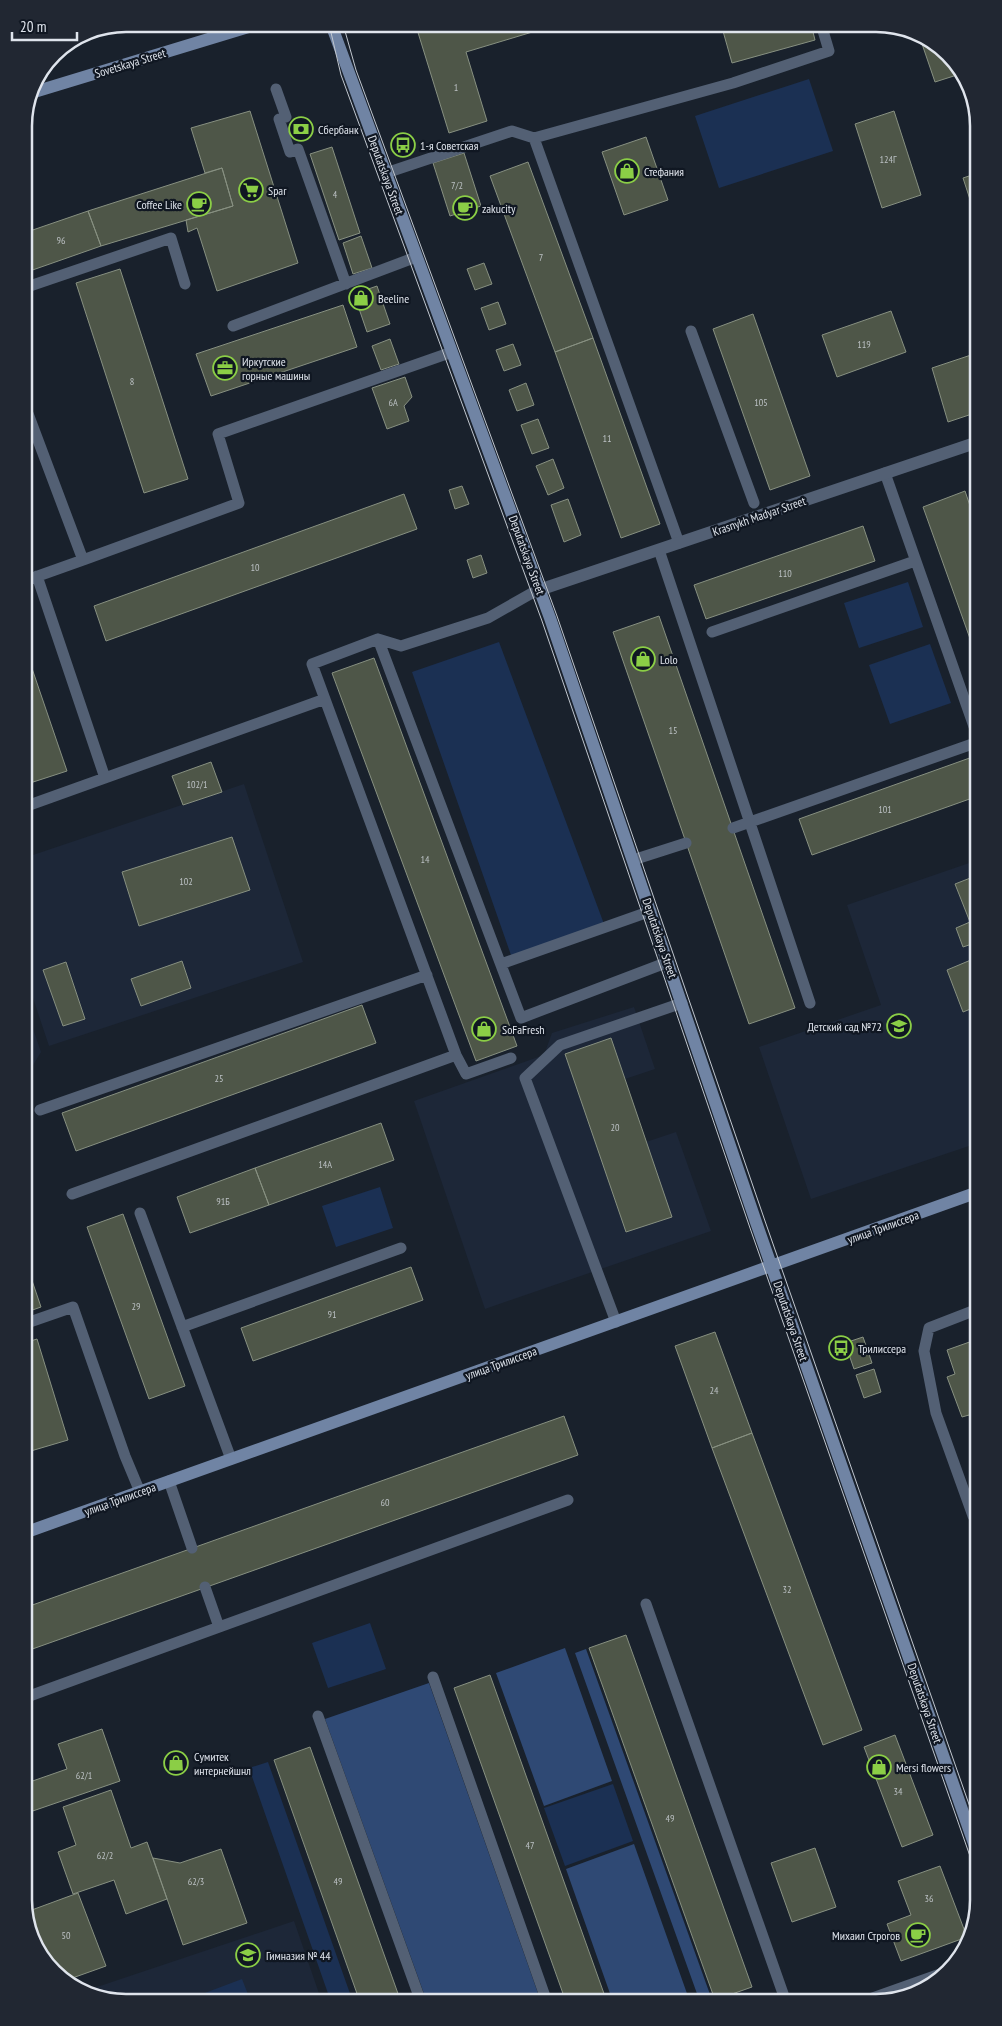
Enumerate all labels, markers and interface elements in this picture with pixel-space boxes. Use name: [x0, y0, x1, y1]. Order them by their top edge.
scale bar: [12, 10, 78, 42]
text: 20 m: [20, 17, 46, 36]
street label: Sovetskaya Street: [93, 45, 168, 81]
house number: 1: [454, 81, 458, 94]
bank icon: Сбербанк: [288, 116, 314, 142]
place label: Сбербанк: [318, 122, 359, 137]
bus stop icon: 1-я Советская: [390, 132, 416, 158]
street label: Deputatskaya Street: [365, 133, 408, 217]
place label: 1-я Советская: [420, 138, 479, 153]
house number: 124Г: [879, 153, 897, 166]
shop icon: Стефания: [614, 158, 640, 184]
place label: Стефания: [644, 164, 684, 179]
supermarket icon: Spar: [238, 177, 264, 203]
house number: 7/2: [451, 179, 463, 192]
place label: Spar: [268, 183, 287, 198]
house number: 4: [333, 188, 338, 201]
cafe icon: Coffee Like: [186, 191, 212, 217]
cafe icon: zakucity: [452, 195, 478, 221]
place label: Coffee Like: [136, 197, 182, 212]
place label: zakucity: [482, 201, 516, 216]
house number: 96: [57, 234, 66, 247]
house number: 7: [539, 251, 543, 264]
shop icon: Beeline: [348, 285, 374, 311]
place label: Beeline: [378, 291, 409, 306]
house number: 119: [857, 338, 871, 351]
place label: Иркутские горные машины: [242, 354, 310, 383]
office icon: Иркутские горные машины: [212, 355, 238, 381]
house number: 8: [130, 375, 134, 388]
house number: 6А: [388, 396, 398, 409]
house number: 105: [754, 396, 768, 409]
house number: 11: [603, 432, 612, 445]
street label: Krasnykh Madyar Street: [710, 493, 808, 539]
street label: Deputatskaya Street: [506, 513, 549, 597]
house number: 10: [251, 561, 260, 574]
house number: 110: [778, 567, 792, 580]
shop icon: Lolo: [630, 646, 656, 672]
place label: Lolo: [660, 652, 678, 667]
house number: 15: [669, 724, 678, 737]
house number: 102/1: [187, 778, 207, 791]
house number: 101: [878, 803, 892, 816]
house number: 14: [421, 853, 430, 866]
house number: 102: [179, 875, 193, 888]
street label: Deputatskaya Street: [639, 896, 681, 980]
school or university icon: Детский сад №72: [886, 1013, 912, 1039]
shop icon: SoFaFresh: [471, 1016, 497, 1042]
place label: Детский сад №72: [807, 1019, 882, 1034]
place label: SoFaFresh: [502, 1022, 545, 1037]
house number: 25: [215, 1072, 224, 1085]
house number: 20: [611, 1121, 620, 1134]
house number: 14А: [318, 1158, 332, 1171]
house number: 91Б: [216, 1195, 230, 1208]
street label: улица Трилиссера: [845, 1207, 921, 1247]
street label: Deputatskaya Street: [770, 1279, 812, 1363]
house number: 29: [132, 1300, 141, 1313]
house number: 91: [328, 1308, 337, 1321]
bus stop icon: Трилиссера: [828, 1335, 854, 1361]
place label: Трилиссера: [858, 1341, 906, 1356]
street label: улица Трилиссера: [463, 1343, 539, 1383]
house number: 24: [710, 1384, 719, 1397]
street label: улица Трилиссера: [82, 1479, 158, 1519]
house number: 60: [381, 1496, 390, 1509]
house number: 32: [783, 1583, 792, 1596]
street label: Deputatskaya Street: [904, 1661, 946, 1745]
place label: Сумитек интернейшнл: [194, 1749, 251, 1778]
shop icon: Сумитек интернейшнл: [163, 1750, 189, 1776]
shop icon: Mersi flowers: [866, 1754, 892, 1780]
place label: Mersi flowers: [896, 1760, 951, 1775]
house number: 62/1: [76, 1769, 92, 1782]
house number: 34: [894, 1785, 903, 1798]
house number: 49: [666, 1812, 675, 1825]
house number: 47: [526, 1839, 535, 1852]
house number: 62/2: [97, 1849, 113, 1862]
house number: 62/3: [188, 1875, 204, 1888]
house number: 49: [334, 1875, 343, 1888]
house number: 36: [925, 1892, 934, 1905]
cafe icon: Михаил Строгов: [905, 1922, 931, 1948]
place label: Михаил Строгов: [832, 1928, 900, 1943]
house number: 50: [62, 1929, 71, 1942]
school or university icon: Гимназия № 44: [235, 1942, 261, 1968]
place label: Гимназия № 44: [266, 1948, 331, 1963]

